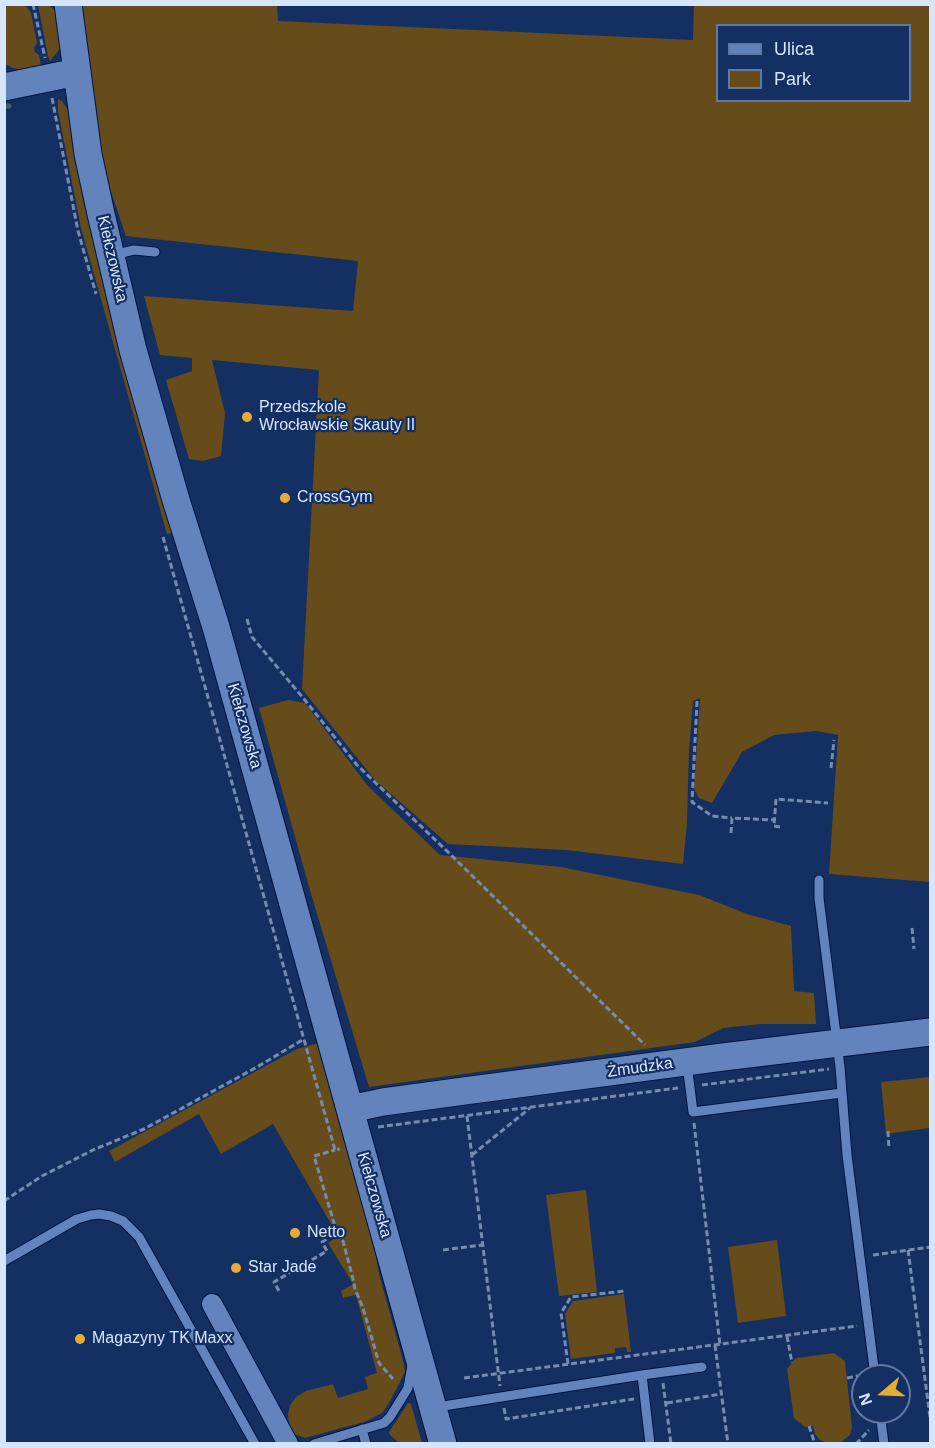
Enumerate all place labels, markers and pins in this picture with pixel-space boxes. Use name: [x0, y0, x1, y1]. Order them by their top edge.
place label: Przedszkole Wrocławskie Skauty II: [259, 398, 415, 436]
marker: Przedszkole Wrocławskie Skauty II: [240, 410, 254, 424]
place label: CrossGym: [297, 488, 373, 508]
marker: CrossGym: [278, 491, 292, 505]
place label: Netto: [307, 1223, 345, 1243]
marker: Netto: [288, 1226, 302, 1240]
place label: Star Jade: [248, 1258, 316, 1278]
marker: Star Jade: [229, 1261, 243, 1275]
place label: Magazyny TK Maxx: [92, 1329, 232, 1349]
marker: Magazyny TK Maxx: [73, 1332, 87, 1346]

